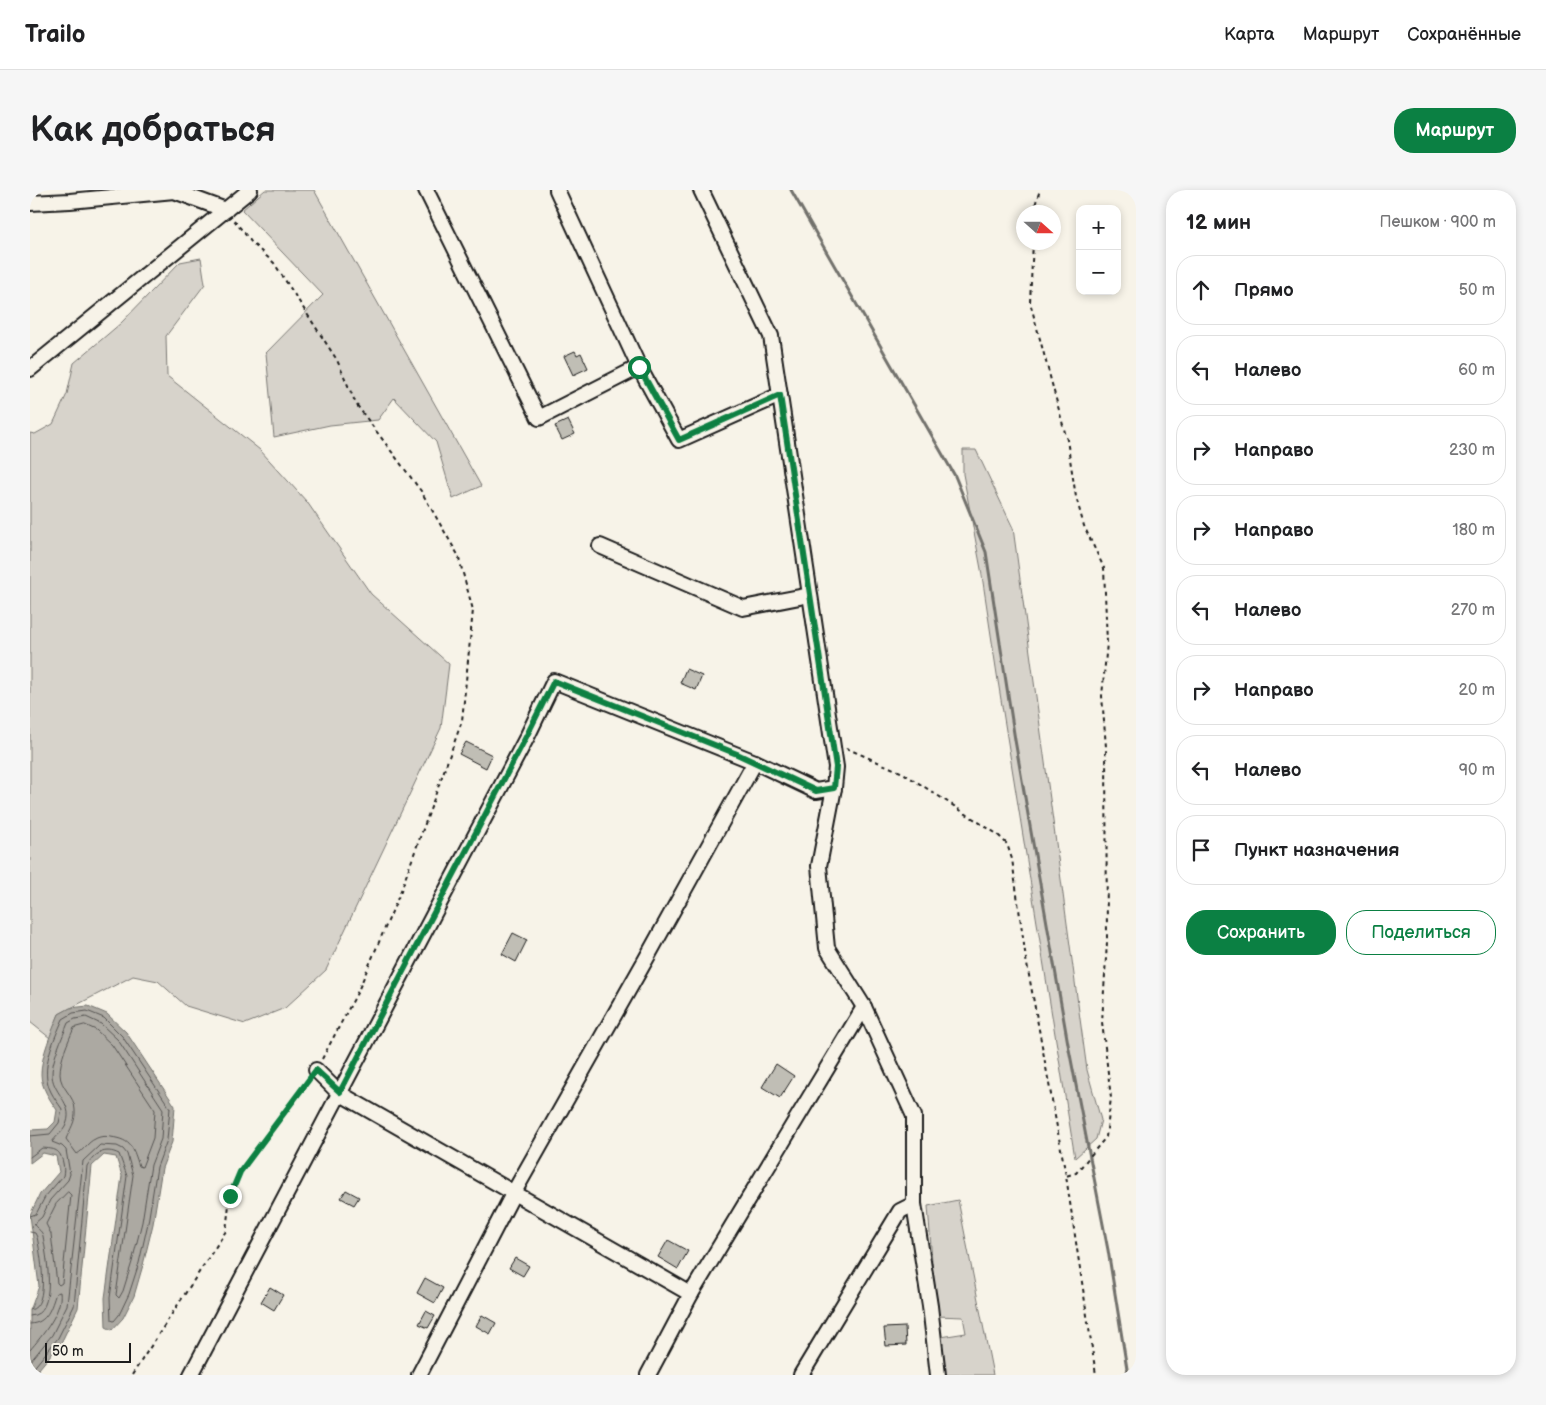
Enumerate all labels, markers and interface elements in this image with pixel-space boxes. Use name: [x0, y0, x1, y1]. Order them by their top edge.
text: Trailo: [25, 20, 85, 49]
text: Карта: [1224, 24, 1275, 45]
text: Маршрут: [1303, 24, 1379, 45]
text: Сохранённые: [1407, 24, 1521, 45]
button: Маршрут: [1394, 108, 1516, 153]
text: Как добраться: [30, 109, 276, 152]
north arrow: [1016, 205, 1061, 250]
map controls: [1076, 205, 1121, 295]
button: +: [1076, 205, 1121, 250]
text: 12 мин: [1186, 210, 1251, 235]
text: Пешком · 900 m: [1380, 213, 1496, 232]
button: −: [1076, 250, 1121, 295]
icon: ahead: [1187, 276, 1215, 304]
text: Прямо: [1234, 279, 1294, 302]
text: 50 m: [1459, 281, 1495, 300]
route start: [628, 356, 651, 379]
icon: left: [1187, 356, 1215, 384]
text: Налево: [1234, 359, 1301, 382]
text: 60 m: [1458, 361, 1495, 380]
icon: right: [1187, 436, 1215, 464]
text: Направо: [1234, 439, 1314, 462]
text: 230 m: [1449, 441, 1495, 460]
icon: right: [1187, 516, 1215, 544]
text: Направо: [1234, 519, 1314, 542]
text: 180 m: [1453, 521, 1495, 540]
icon: left: [1187, 596, 1215, 624]
text: Налево: [1234, 599, 1301, 622]
text: 270 m: [1451, 601, 1495, 620]
icon: right: [1187, 676, 1215, 704]
text: Направо: [1234, 679, 1314, 702]
text: 20 m: [1459, 681, 1495, 700]
icon: left: [1187, 756, 1215, 784]
text: Налево: [1234, 759, 1301, 782]
text: 90 m: [1459, 761, 1495, 780]
icon: arrive: [1187, 836, 1215, 864]
text: Пункт назначения: [1234, 839, 1399, 862]
button: Сохранить: [1186, 910, 1336, 955]
button: Поделиться: [1346, 910, 1496, 955]
route end: [219, 1185, 242, 1208]
scale bar: [45, 1340, 131, 1363]
text: 50 m: [52, 1343, 84, 1360]

